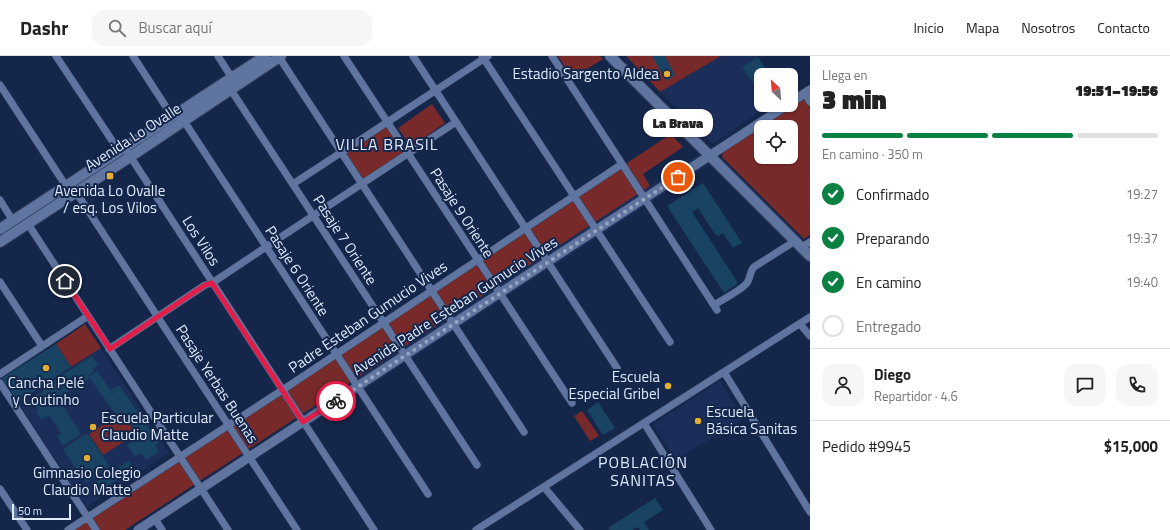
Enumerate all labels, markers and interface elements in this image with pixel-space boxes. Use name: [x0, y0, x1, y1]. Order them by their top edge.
search box: [92, 10, 372, 46]
text: Dashr: [20, 13, 68, 42]
text: Buscar aquí: [138, 16, 212, 39]
icon: search: [106, 17, 128, 39]
text: Inicio: [913, 17, 944, 38]
text: Mapa: [966, 17, 999, 38]
text: Nosotros: [1021, 17, 1075, 38]
text: Contacto: [1097, 17, 1150, 38]
place label: Estadio Sargento Aldea: [513, 62, 659, 85]
text: Llega en: [822, 65, 867, 85]
north arrow: [754, 68, 798, 112]
map controls: [754, 68, 798, 164]
marker: Estadio Sargento Aldea: [662, 69, 672, 79]
text: 19:51–19:56: [1075, 79, 1158, 102]
text: 3 min: [822, 80, 887, 119]
street label: Avenida Lo Ovalle: [80, 97, 185, 176]
callout: La Brava: [643, 109, 713, 137]
text: La Brava: [653, 113, 703, 133]
button: locate: [754, 120, 798, 164]
district label: VILLA BRASIL: [336, 132, 438, 156]
text: En camino · 350 m: [822, 144, 923, 164]
pin: [661, 160, 695, 194]
street label: Pasaje 9 Oriente: [425, 163, 500, 262]
icon: bag: [667, 166, 689, 188]
marker: Avenida Lo Ovalle / esq. Los Vilos: [105, 171, 115, 181]
place label: Avenida Lo Ovalle / esq. Los Vilos: [55, 179, 165, 219]
icon: check: [822, 183, 844, 205]
text: Confirmado: [856, 183, 929, 206]
text: 19:27: [1126, 184, 1158, 204]
street label: Pasaje 7 Oriente: [308, 190, 383, 289]
street label: Los Vilos: [177, 211, 226, 270]
street label: Pasaje 6 Oriente: [260, 221, 335, 320]
icon: check: [822, 227, 844, 249]
text: Preparando: [856, 227, 930, 250]
text: 19:37: [1126, 228, 1158, 248]
street label: Avenida Padre Esteban Gumucio Vives: [349, 233, 561, 379]
street label: Padre Esteban Gumucio Vives: [285, 257, 451, 377]
pin: [48, 264, 82, 298]
icon: home: [54, 270, 76, 292]
icon: check: [822, 271, 844, 293]
text: En camino: [856, 271, 922, 294]
text: 19:40: [1126, 272, 1158, 292]
text: Entregado: [856, 315, 921, 338]
street label: Pasaje Yerbas Buenas: [170, 320, 265, 448]
marker: Cancha Pelé y Coutinho: [41, 363, 51, 373]
text: Diego: [874, 363, 911, 386]
button: person: [822, 364, 864, 406]
button: chat: [1064, 364, 1106, 406]
button: phone: [1116, 364, 1158, 406]
place label: Escuela Especial Gribel: [568, 365, 660, 405]
place label: Cancha Pelé y Coutinho: [8, 371, 84, 411]
courier: [316, 381, 356, 421]
marker: Escuela Especial Gribel: [663, 381, 673, 391]
text: Repartidor · 4.6: [874, 386, 958, 406]
icon: bike: [325, 390, 347, 412]
place label: Escuela Básica Sanitas: [706, 400, 797, 440]
place label: Escuela Particular Claudio Matte: [101, 406, 213, 446]
marker: Escuela Básica Sanitas: [693, 416, 703, 426]
marker: Escuela Particular Claudio Matte: [88, 422, 98, 432]
text: Pedido #9945: [822, 435, 911, 458]
text: $15,000: [1104, 435, 1158, 458]
district label: POBLACIÓN SANITAS: [598, 450, 688, 492]
marker: Gimnasio Colegio Claudio Matte: [82, 453, 92, 463]
place label: Gimnasio Colegio Claudio Matte: [33, 461, 141, 501]
scale bar: [12, 502, 71, 521]
text: 50 m: [18, 503, 42, 519]

